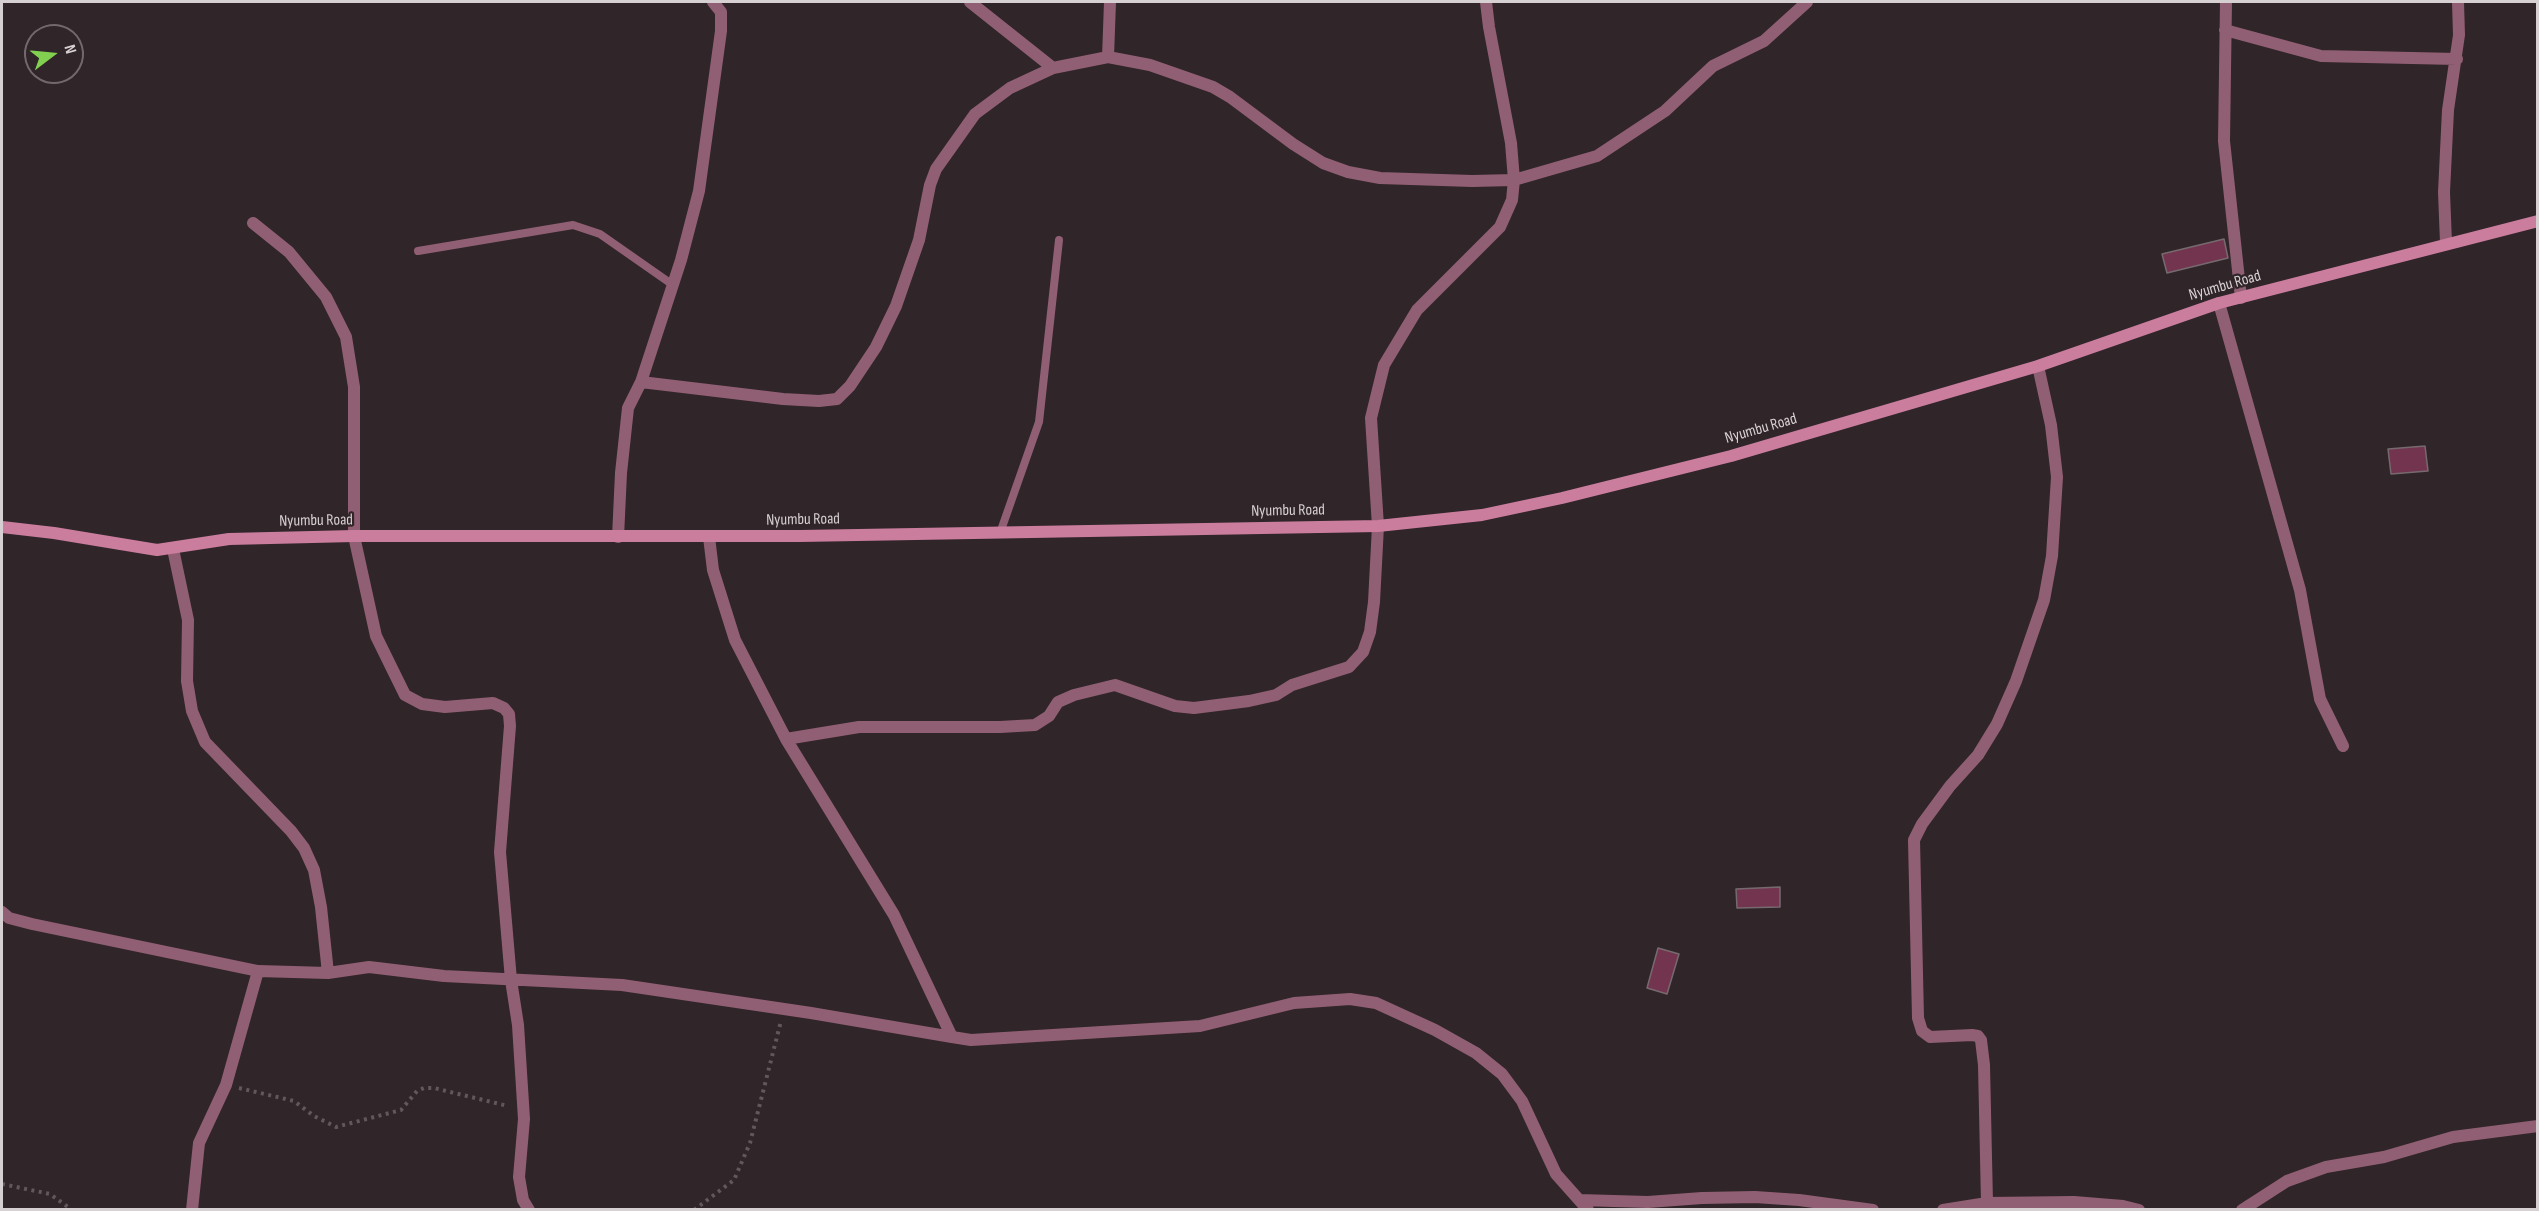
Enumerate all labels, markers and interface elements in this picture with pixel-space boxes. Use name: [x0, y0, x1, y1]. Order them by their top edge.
north arrow: [24, 24, 84, 84]
text: N: [60, 43, 80, 56]
street label: Nyumbu Road: [2187, 267, 2263, 305]
street label: Nyumbu Road: [1723, 410, 1799, 448]
street label: Nyumbu Road: [1251, 501, 1325, 521]
street label: Nyumbu Road: [766, 510, 840, 530]
street label: Nyumbu Road: [279, 511, 353, 531]

